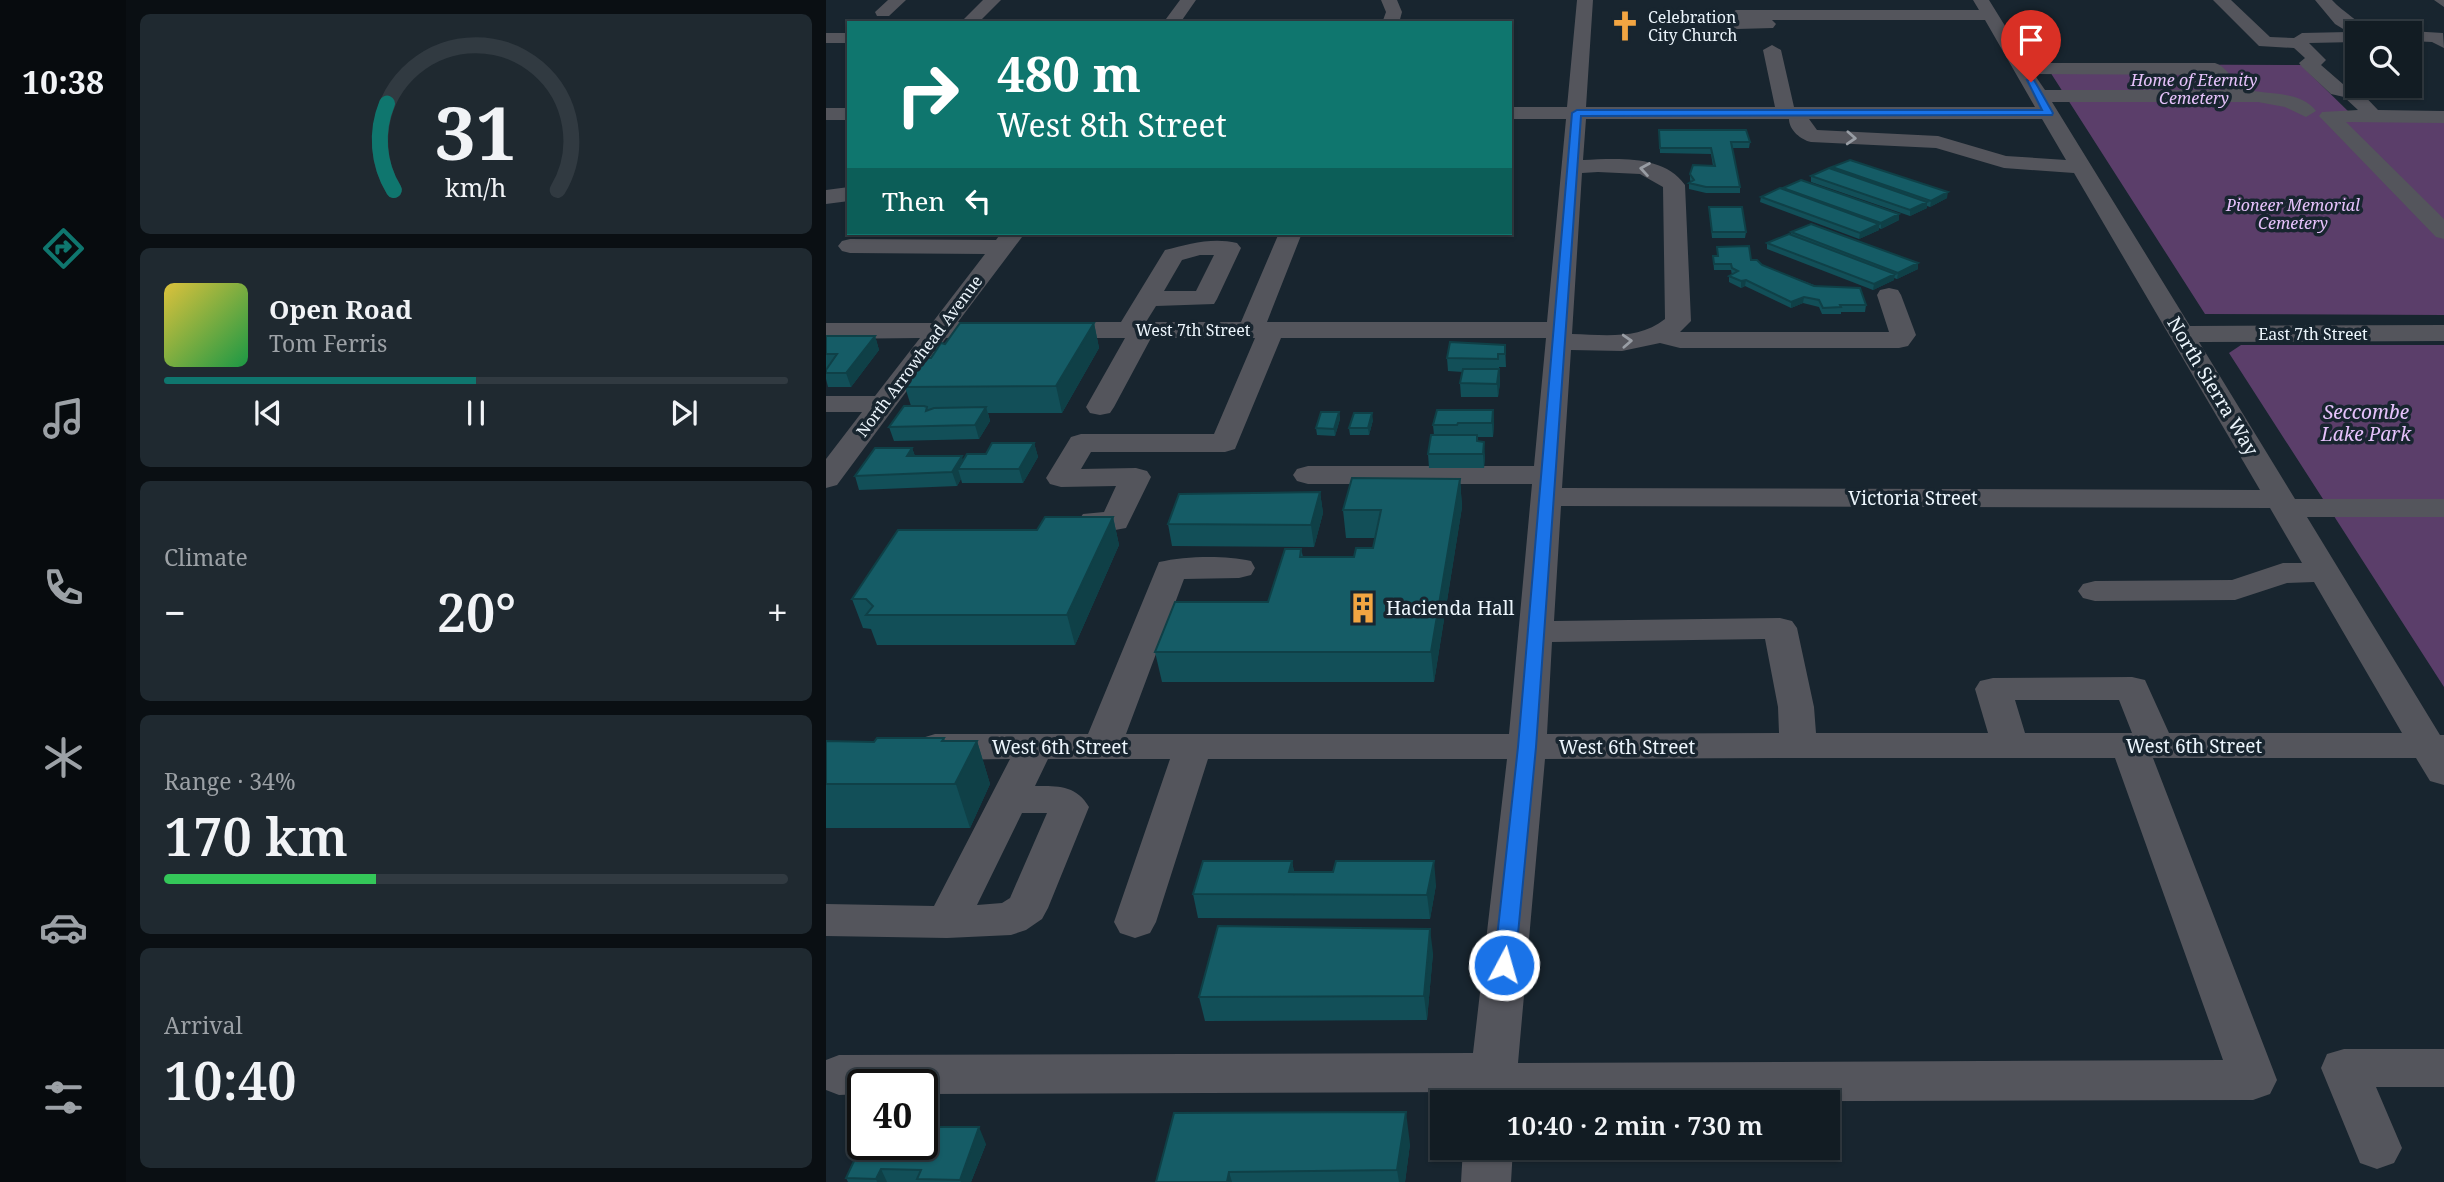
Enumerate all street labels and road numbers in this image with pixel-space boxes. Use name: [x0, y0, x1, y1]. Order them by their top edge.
street label: North Arrowhead Avenue: [851, 271, 987, 441]
street label: North Sierra Way: [2161, 312, 2265, 460]
street label: West 7th Street: [1136, 319, 1251, 341]
street label: East 7th Street: [2258, 323, 2368, 345]
street label: Victoria Street: [1848, 485, 1978, 511]
street label: West 6th Street: [2126, 733, 2263, 759]
street label: West 6th Street: [992, 734, 1129, 760]
street label: West 6th Street: [1559, 734, 1696, 760]

